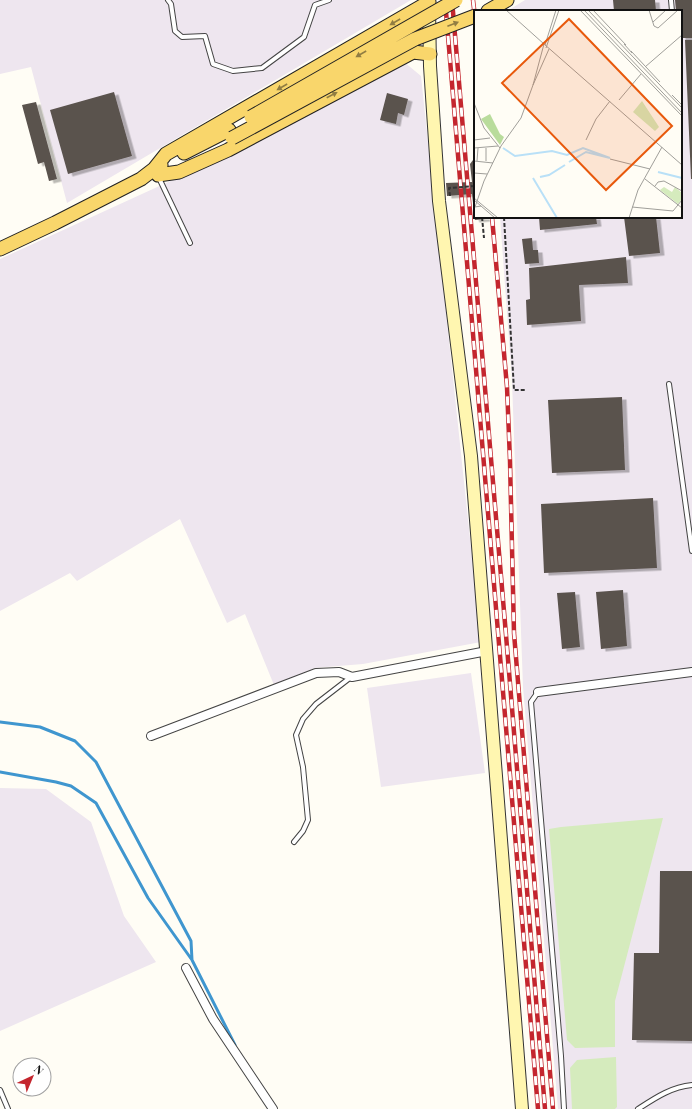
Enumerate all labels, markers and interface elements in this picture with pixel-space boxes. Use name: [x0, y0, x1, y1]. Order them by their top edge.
inset map: [474, 10, 682, 218]
one-way arrow: [389, 18, 401, 25]
one-way arrow: [448, 21, 460, 27]
one-way arrow: [356, 50, 367, 57]
one-way arrow: [276, 83, 288, 90]
one-way arrow: [326, 92, 338, 98]
north arrow: [12, 1057, 52, 1097]
text: N: [31, 1061, 47, 1078]

